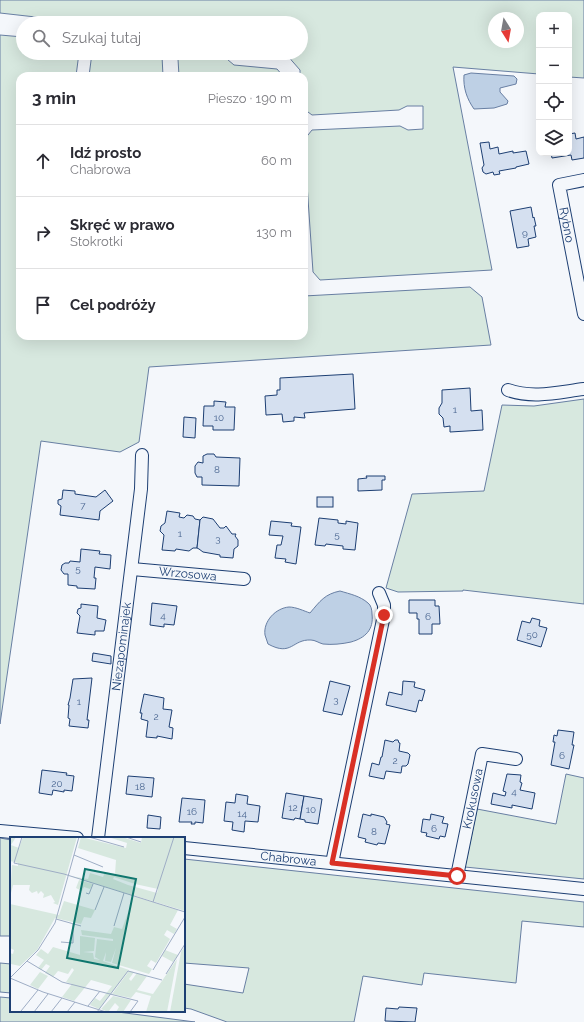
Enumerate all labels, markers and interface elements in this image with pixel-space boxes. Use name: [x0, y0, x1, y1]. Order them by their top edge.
north arrow: [488, 12, 524, 48]
map controls: [536, 12, 572, 156]
button: +: [536, 12, 572, 48]
search box: [16, 16, 308, 60]
icon: search: [30, 27, 52, 49]
text: Szukaj tutaj: [62, 29, 141, 47]
button: −: [536, 48, 572, 84]
button: locate: [536, 84, 572, 120]
text: 3 min: [32, 88, 76, 108]
text: Pieszo · 190 m: [208, 91, 292, 106]
button: layers: [536, 120, 572, 156]
text: Idź prosto: [70, 144, 141, 162]
icon: ahead: [32, 150, 54, 172]
text: 60 m: [261, 153, 292, 168]
text: Chabrowa: [70, 162, 131, 177]
street label: Rybno: [556, 206, 577, 244]
text: Skręć w prawo: [70, 216, 175, 234]
icon: right: [32, 222, 54, 244]
text: 130 m: [256, 225, 292, 240]
house number: 9: [522, 227, 528, 238]
text: Stokrotki: [70, 234, 123, 249]
icon: arrive: [32, 294, 54, 316]
text: Cel podróży: [70, 296, 156, 314]
house number: 1: [453, 404, 458, 415]
house number: 10: [214, 412, 224, 423]
house number: 8: [214, 464, 220, 475]
house number: 7: [80, 500, 86, 511]
house number: 1: [178, 528, 183, 539]
house number: 5: [334, 529, 340, 540]
house number: 3: [215, 533, 221, 544]
house number: 5: [75, 563, 81, 574]
street label: Wrzosowa: [158, 564, 217, 584]
street label: Niezapominajek: [109, 601, 134, 692]
route end: [375, 606, 393, 624]
house number: 4: [160, 610, 166, 621]
house number: 6: [425, 611, 431, 622]
house number: 50: [526, 629, 538, 640]
house number: 3: [333, 694, 339, 705]
house number: 1: [77, 696, 82, 707]
house number: 2: [153, 711, 159, 722]
house number: 6: [559, 750, 565, 761]
house number: 2: [392, 755, 398, 766]
street label: Krokusowa: [460, 767, 486, 830]
house number: 20: [51, 778, 63, 789]
house number: 18: [135, 781, 145, 792]
house number: 4: [511, 786, 517, 797]
house number: 12: [288, 802, 298, 813]
house number: 10: [306, 804, 316, 815]
house number: 16: [187, 806, 197, 817]
house number: 14: [237, 808, 247, 819]
house number: 6: [431, 823, 437, 834]
house number: 8: [371, 826, 377, 837]
inset map: [10, 837, 185, 1012]
street label: Chabrowa: [260, 849, 317, 869]
route start: [448, 867, 466, 885]

